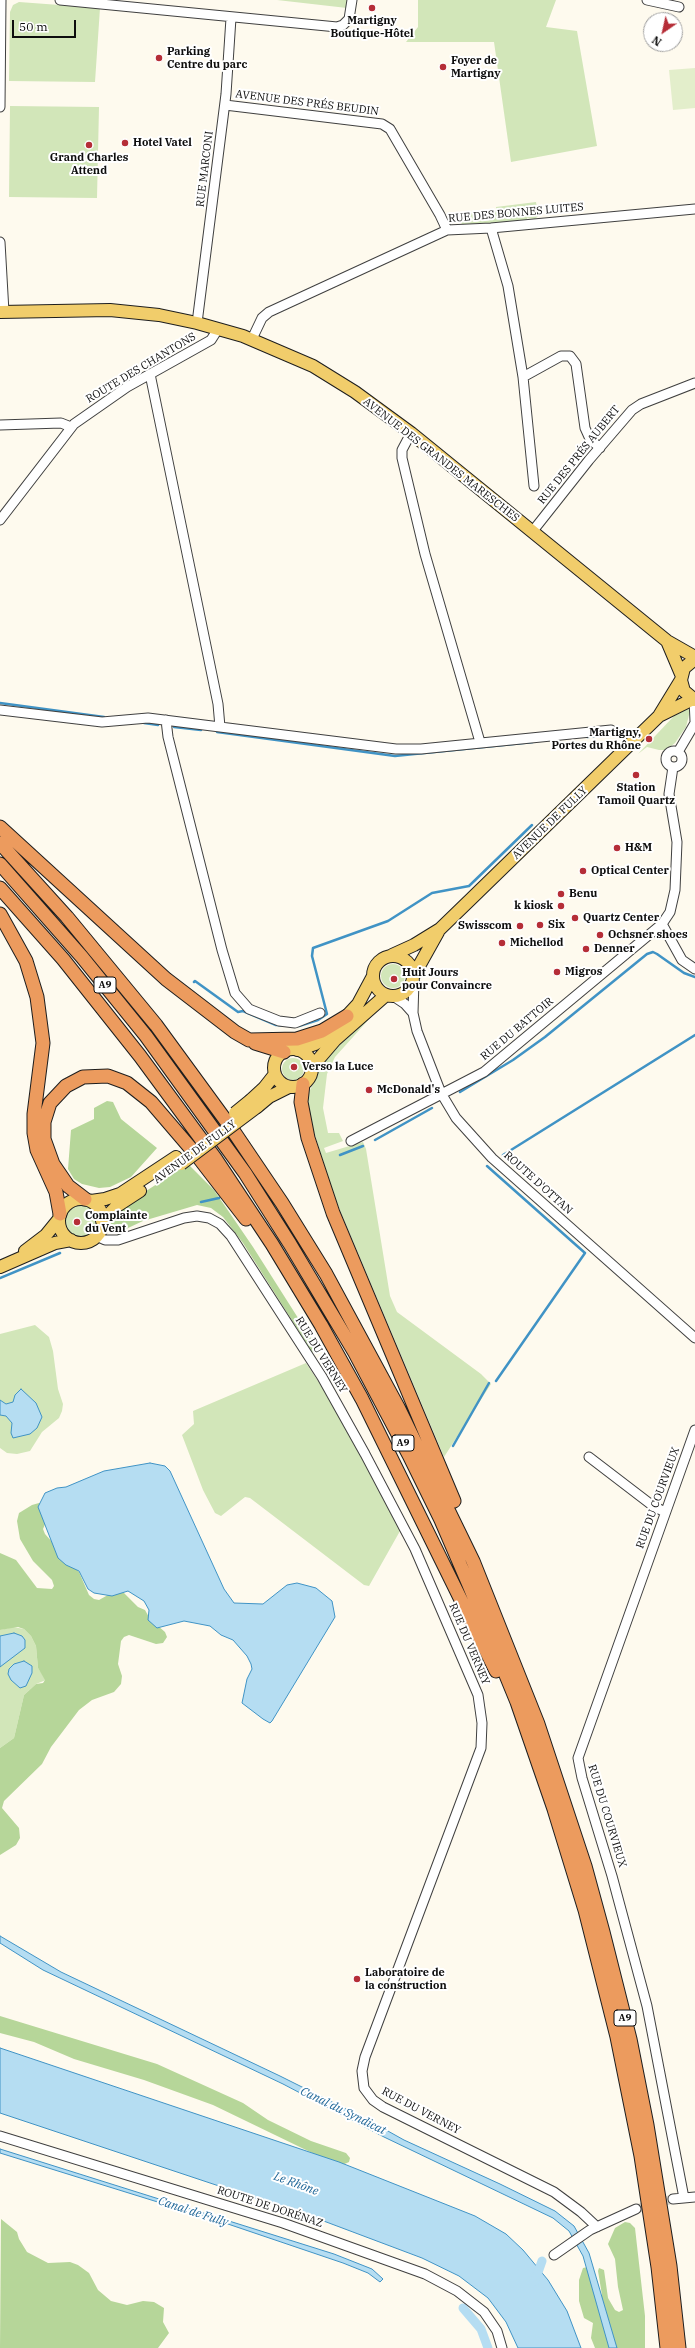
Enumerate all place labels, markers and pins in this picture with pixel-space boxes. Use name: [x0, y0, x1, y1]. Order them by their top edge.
marker: Martigny Boutique-Hôtel: [367, 3, 377, 13]
place label: Martigny Boutique-Hôtel: [330, 14, 414, 40]
place label: Parking Centre du parc: [167, 45, 247, 71]
marker: Parking Centre du parc: [154, 53, 164, 63]
place label: Foyer de Martigny: [451, 54, 500, 80]
marker: Foyer de Martigny: [438, 62, 448, 72]
place label: Hotel Vatel: [133, 136, 192, 150]
marker: Hotel Vatel: [120, 138, 130, 148]
marker: Grand Charles Attend: [84, 140, 94, 150]
place label: Grand Charles Attend: [50, 151, 128, 177]
place label: Martigny, Portes du Rhône: [552, 726, 641, 752]
marker: Martigny, Portes du Rhône: [644, 734, 654, 744]
marker: Station Tamoil Quartz: [631, 770, 641, 780]
place label: Station Tamoil Quartz: [597, 781, 675, 807]
place label: H&M: [625, 841, 652, 855]
marker: H&M: [612, 843, 622, 853]
place label: Optical Center: [591, 864, 669, 878]
marker: Optical Center: [578, 866, 588, 876]
place label: Benu: [569, 887, 597, 901]
marker: Benu: [556, 889, 566, 899]
place label: k kiosk: [514, 899, 553, 913]
marker: k kiosk: [556, 901, 566, 911]
place label: Quartz Center: [583, 911, 659, 925]
marker: Quartz Center: [570, 913, 580, 923]
place label: Six: [548, 918, 565, 932]
place label: Swisscom: [458, 919, 512, 933]
marker: Six: [535, 920, 545, 930]
marker: Swisscom: [515, 921, 525, 931]
place label: Ochsner shoes: [608, 928, 688, 942]
marker: Ochsner shoes: [595, 930, 605, 940]
place label: Michellod: [510, 936, 563, 950]
marker: Michellod: [497, 938, 507, 948]
place label: Denner: [594, 942, 635, 956]
marker: Denner: [581, 944, 591, 954]
place label: Migros: [565, 965, 602, 979]
place label: Huit Jours pour Convaincre: [402, 966, 492, 992]
marker: Migros: [552, 967, 562, 977]
marker: Huit Jours pour Convaincre: [389, 974, 399, 984]
place label: Verso la Luce: [302, 1060, 373, 1074]
marker: Verso la Luce: [289, 1062, 299, 1072]
place label: McDonald's: [377, 1083, 440, 1097]
marker: McDonald's: [364, 1085, 374, 1095]
place label: Complainte du Vent: [85, 1209, 147, 1235]
marker: Complainte du Vent: [72, 1217, 82, 1227]
place label: Laboratoire de la construction: [365, 1966, 447, 1992]
marker: Laboratoire de la construction: [352, 1974, 362, 1984]

